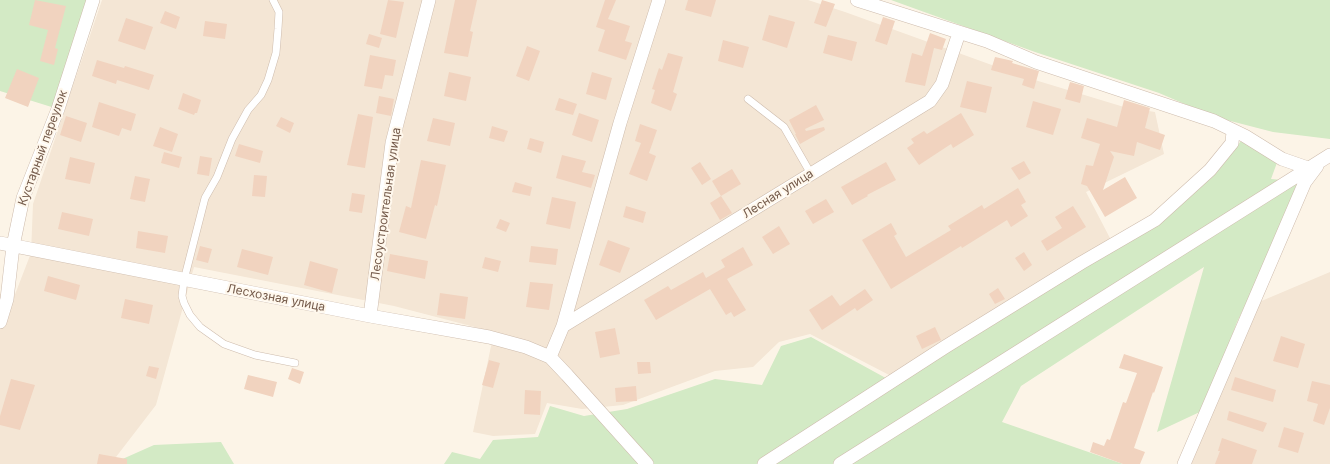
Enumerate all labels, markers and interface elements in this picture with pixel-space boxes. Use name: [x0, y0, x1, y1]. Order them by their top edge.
street label: Кустарный переулок: [15, 88, 71, 208]
street label: Лесоустроительная улица: [368, 126, 404, 282]
street label: Лесная улица: [740, 166, 816, 222]
street label: Лесхозная улица: [226, 281, 326, 315]

